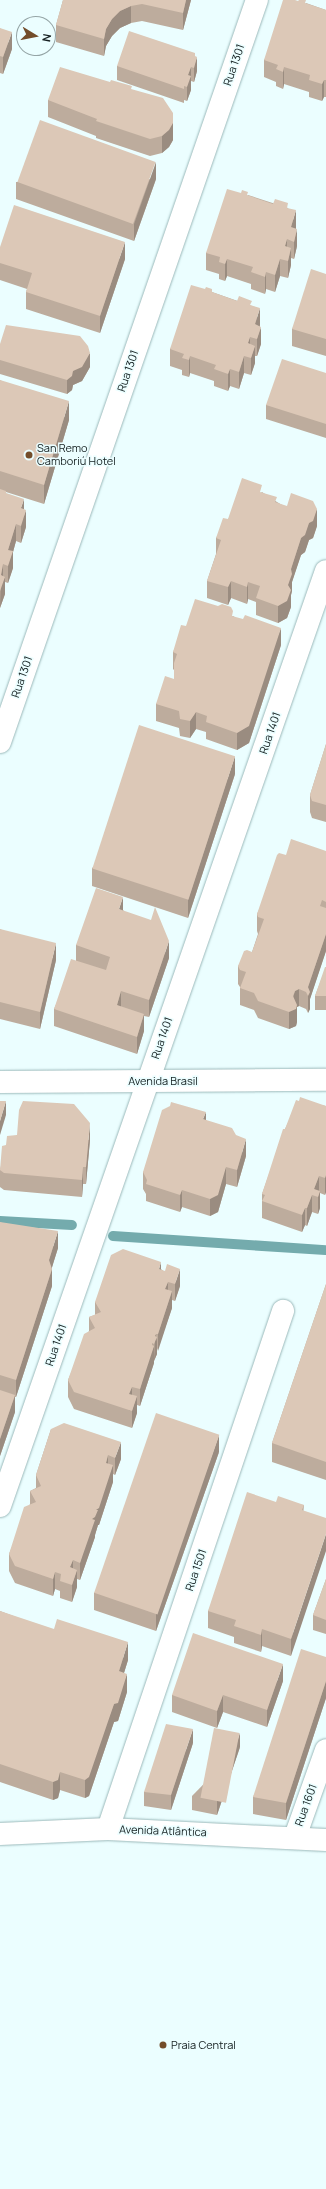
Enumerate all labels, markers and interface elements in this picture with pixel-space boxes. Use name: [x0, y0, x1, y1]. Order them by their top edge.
north arrow: [16, 16, 56, 56]
text: N: [39, 33, 55, 43]
street label: Rua 1301: [221, 42, 247, 88]
street label: Rua 1301: [115, 348, 141, 394]
place label: San Remo Camboriú Hotel: [37, 442, 116, 468]
marker: San Remo Camboriú Hotel: [24, 450, 34, 460]
street label: Rua 1301: [9, 654, 35, 700]
street label: Rua 1401: [257, 710, 283, 756]
street label: Rua 1401: [149, 1015, 175, 1061]
street label: Avenida Brasil: [128, 1074, 198, 1088]
street label: Rua 1401: [43, 1322, 69, 1368]
street label: Rua 1501: [183, 1547, 209, 1593]
street label: Rua 1601: [292, 1782, 320, 1828]
street label: Avenida Atlântica: [119, 1823, 207, 1839]
place label: Praia Central: [171, 2038, 236, 2052]
marker: Praia Central: [158, 2040, 168, 2050]

